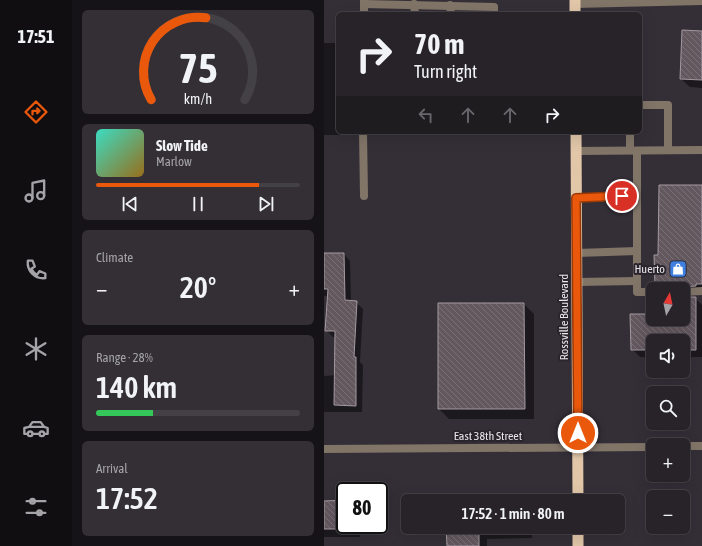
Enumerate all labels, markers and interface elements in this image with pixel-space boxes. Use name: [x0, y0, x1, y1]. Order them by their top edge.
text: 17:51: [17, 26, 55, 47]
icon: right: [348, 28, 400, 80]
text: 70 m: [414, 28, 464, 60]
text: 75: [178, 44, 218, 92]
text: Turn right: [414, 61, 477, 82]
text: km/h: [184, 91, 212, 107]
icon: directions: [22, 98, 50, 126]
icon: left: [415, 104, 437, 126]
icon: ahead: [457, 104, 479, 126]
icon: ahead: [499, 104, 521, 126]
icon: right: [541, 104, 563, 126]
text: Slow Tide: [156, 137, 208, 154]
text: Marlow: [156, 154, 192, 169]
icon: music: [22, 177, 50, 205]
pin: [605, 179, 639, 213]
icon: arrive: [611, 185, 633, 207]
icon: previous: [119, 193, 141, 215]
icon: pause: [187, 193, 209, 215]
icon: next: [255, 193, 277, 215]
text: Climate: [96, 250, 133, 265]
icon: phone: [22, 256, 50, 284]
shop icon: Huerto: [668, 259, 688, 279]
place label: Huerto: [634, 262, 665, 276]
text: 20°: [180, 270, 216, 304]
street label: Rossville Boulevard: [557, 274, 571, 360]
text: −: [96, 275, 107, 301]
text: +: [289, 275, 300, 301]
north arrow: [646, 282, 690, 326]
map controls: [646, 282, 690, 534]
button: sound: [646, 334, 690, 378]
icon: climate: [22, 335, 50, 363]
text: Range · 28%: [96, 350, 153, 365]
text: 140 km: [96, 370, 177, 404]
button: search: [646, 386, 690, 430]
position arrow: [557, 412, 599, 454]
icon: car: [22, 414, 50, 442]
street label: East 38th Street: [454, 429, 523, 443]
button: +: [646, 438, 690, 482]
text: Arrival: [96, 461, 128, 476]
text: 17:52: [96, 481, 158, 515]
speed limit sign: 80: [336, 482, 388, 534]
button: −: [646, 490, 690, 534]
icon: filters: [22, 493, 50, 521]
text: 17:52 · 1 min · 80 m: [461, 505, 565, 522]

